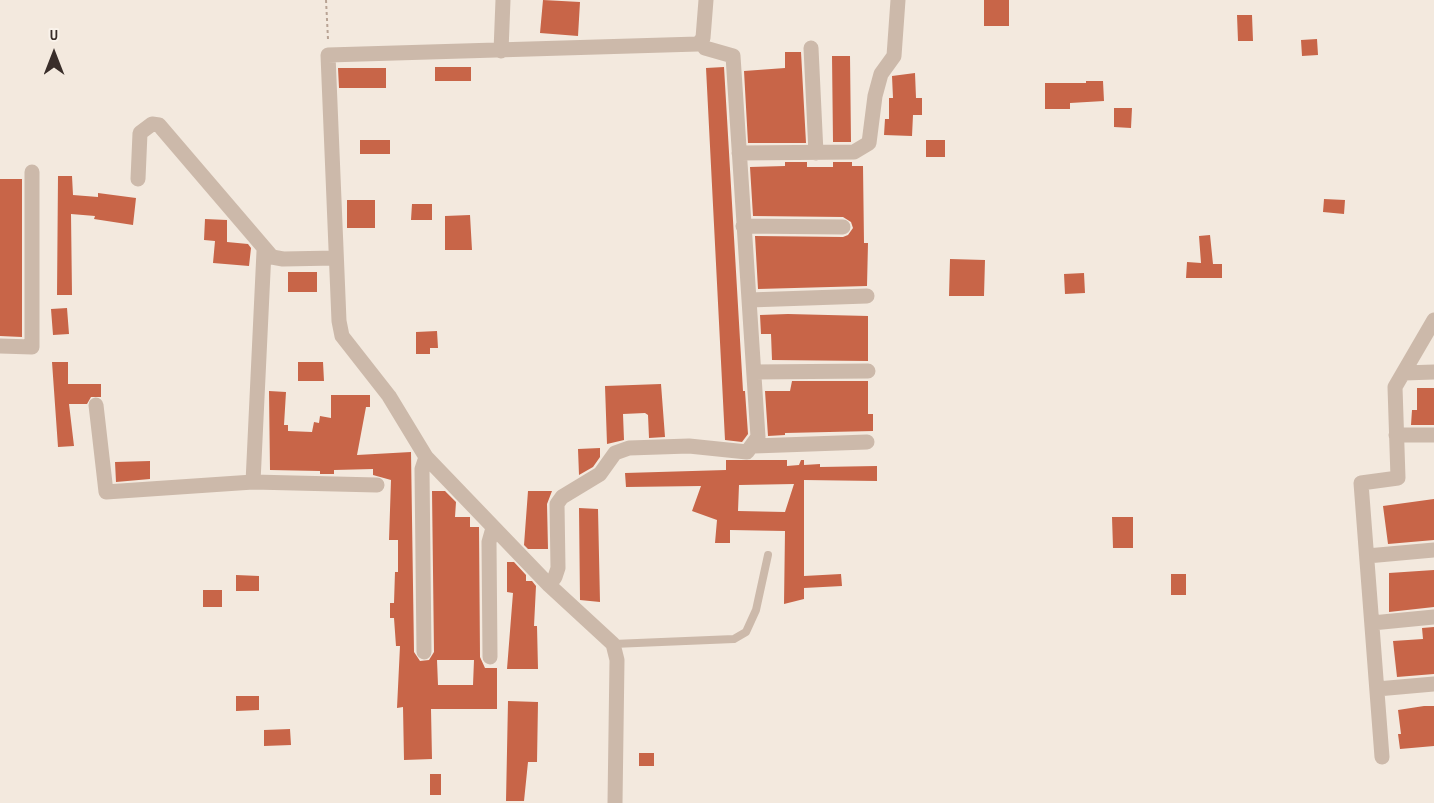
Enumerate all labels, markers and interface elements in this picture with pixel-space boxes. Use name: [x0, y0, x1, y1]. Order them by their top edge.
north arrow: [24, 24, 84, 84]
text: U: [50, 26, 58, 45]

